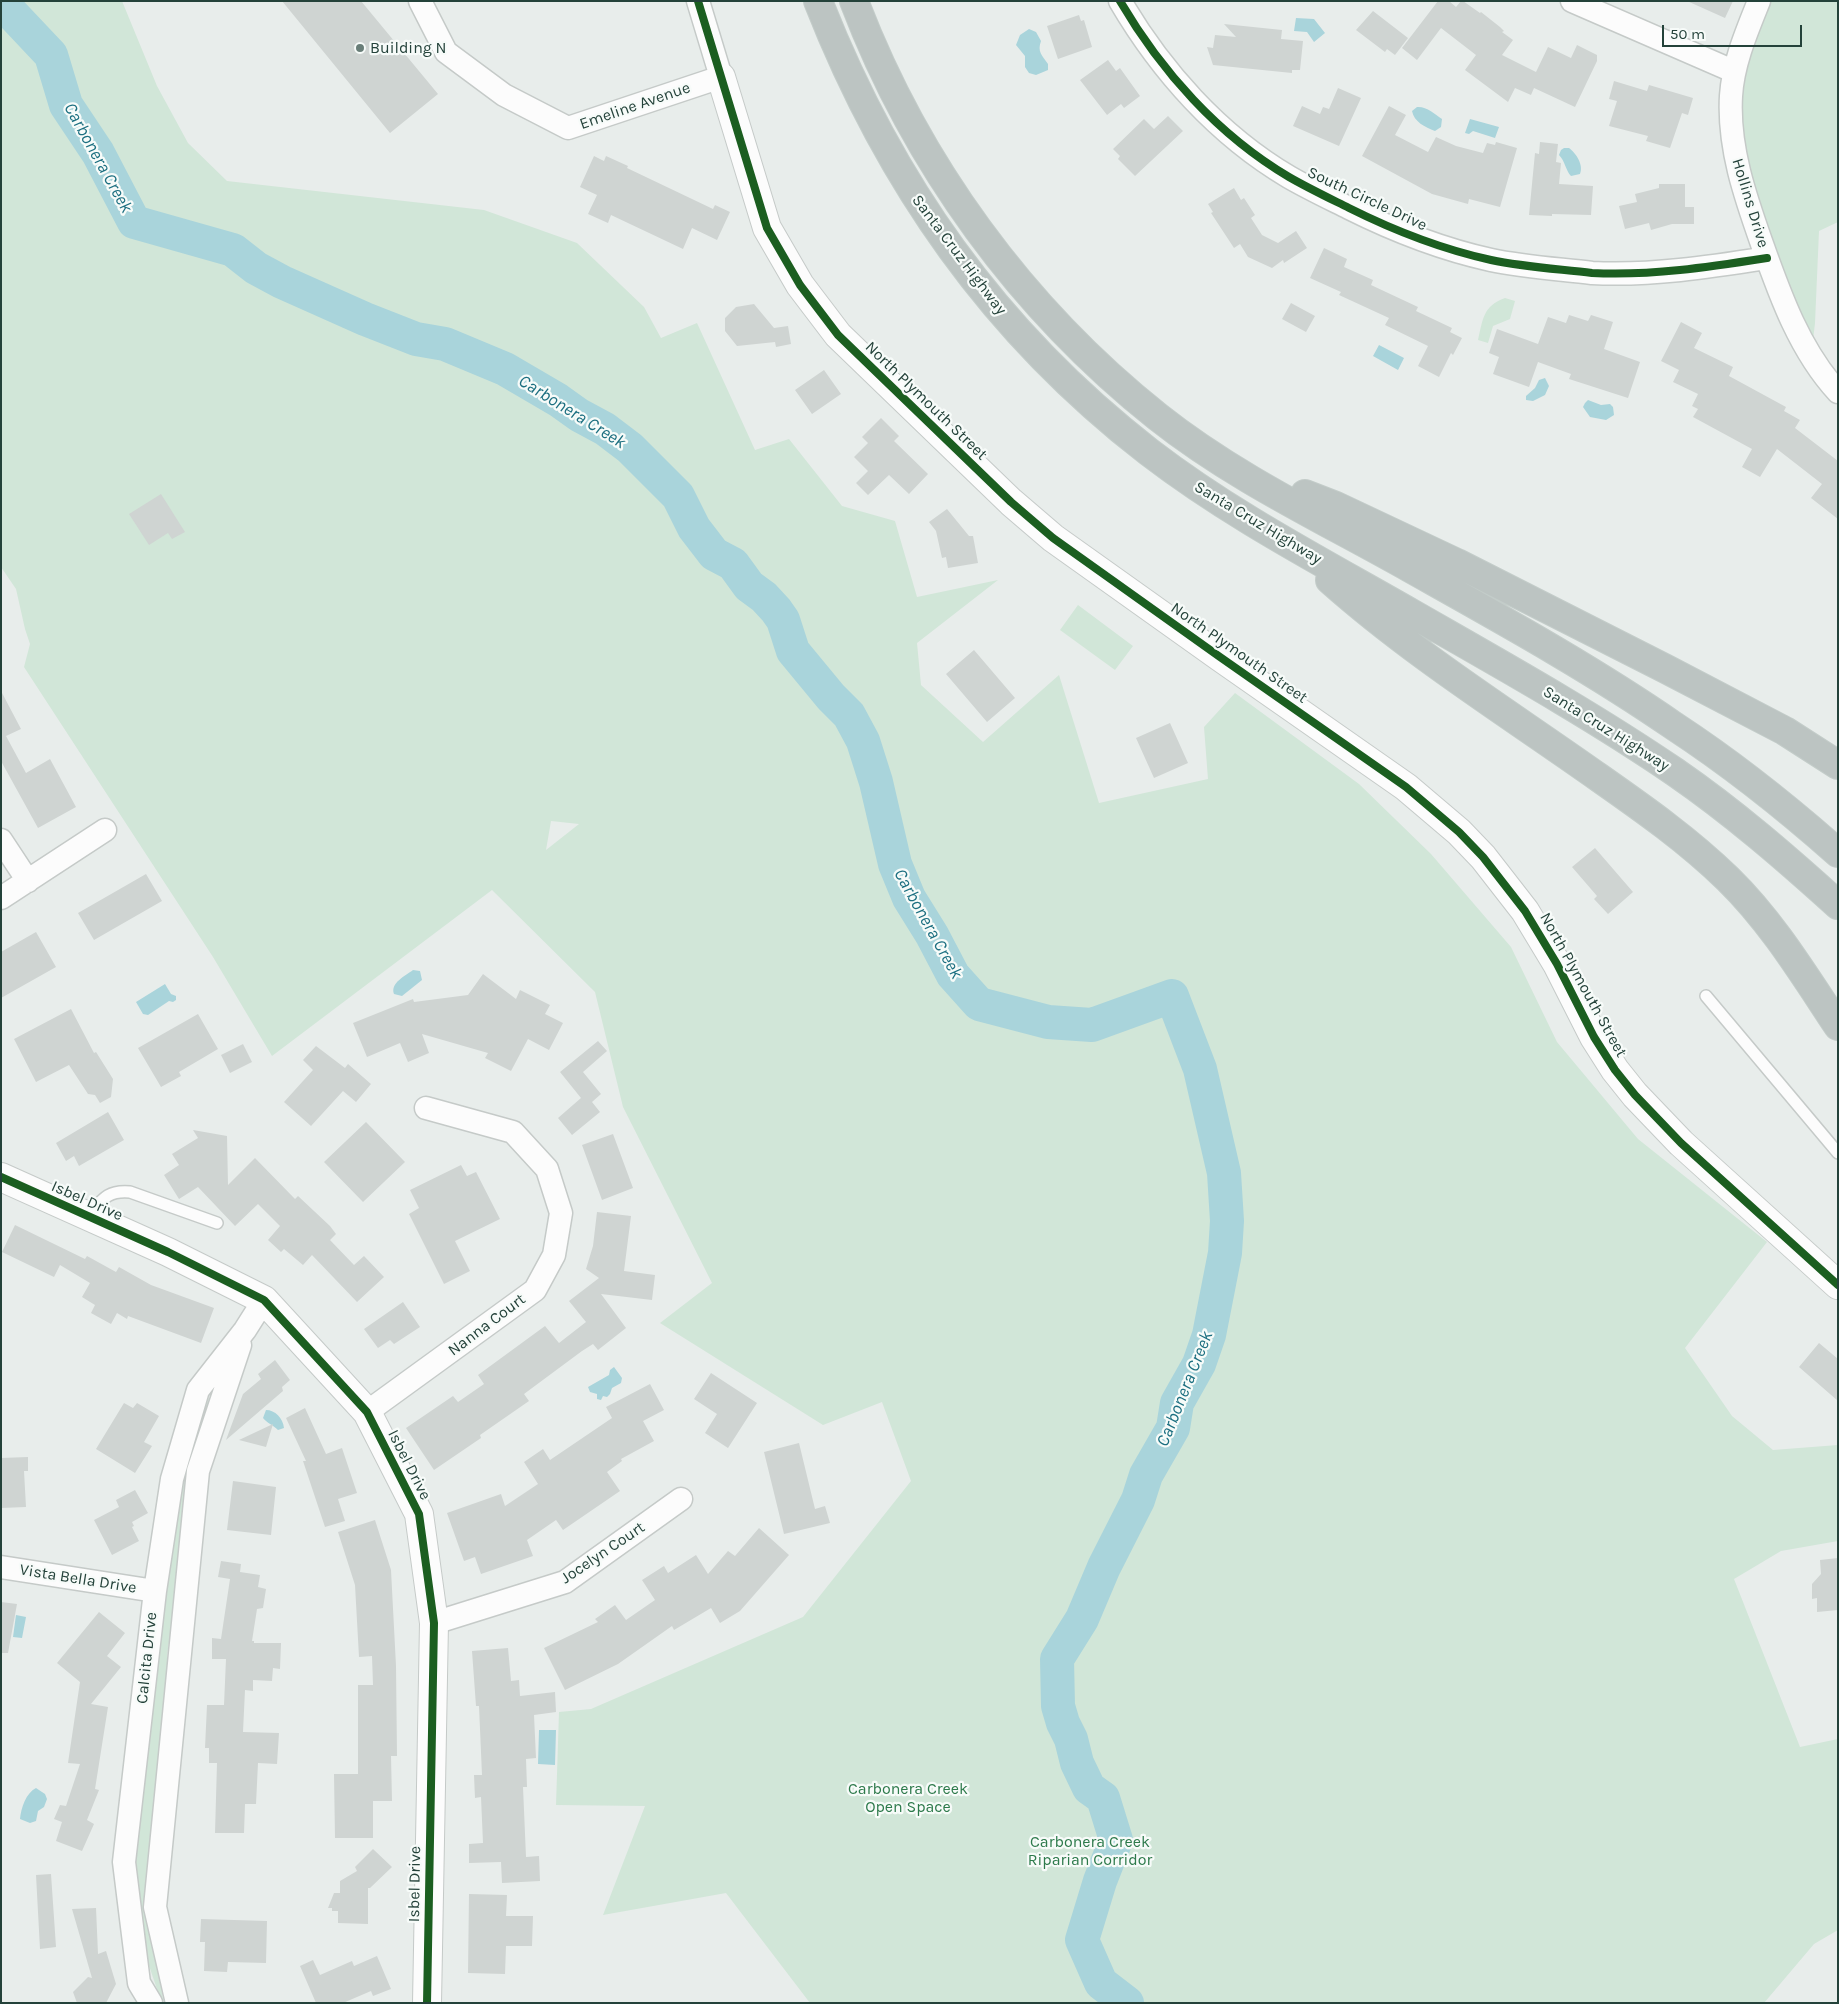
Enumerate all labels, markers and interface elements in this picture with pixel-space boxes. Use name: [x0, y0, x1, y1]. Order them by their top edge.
scale bar: [1664, 15, 1804, 47]
text: 50 m: [1670, 25, 1705, 43]
place label: Building N: [370, 38, 447, 58]
marker: Building N: [354, 42, 366, 54]
street label: Emeline Avenue: [577, 78, 693, 134]
water label: Carbonera Creek: [59, 99, 137, 217]
street label: Hollins Drive: [1727, 156, 1773, 250]
street label: South Circle Drive: [1304, 163, 1430, 235]
street label: Santa Cruz Highway: [908, 191, 1010, 319]
street label: North Plymouth Street: [861, 338, 991, 464]
water label: Carbonera Creek: [514, 370, 630, 454]
street label: Santa Cruz Highway: [1191, 477, 1325, 569]
street label: North Plymouth Street: [1167, 599, 1311, 707]
street label: Santa Cruz Highway: [1539, 682, 1673, 776]
water label: Carbonera Creek: [889, 865, 967, 983]
street label: North Plymouth Street: [1535, 909, 1631, 1061]
street label: Isbel Drive: [48, 1177, 126, 1225]
street label: Nanna Court: [445, 1290, 529, 1360]
water label: Carbonera Creek: [1152, 1328, 1218, 1450]
street label: Isbel Drive: [383, 1427, 435, 1503]
street label: Jocelyn Court: [557, 1518, 649, 1588]
street label: Vista Bella Drive: [18, 1560, 138, 1598]
street label: Calcita Drive: [133, 1611, 161, 1705]
park label: Carbonera Creek Open Space: [848, 1779, 968, 1817]
park label: Carbonera Creek Riparian Corridor: [1028, 1832, 1152, 1870]
street label: Isbel Drive: [405, 1846, 425, 1922]

